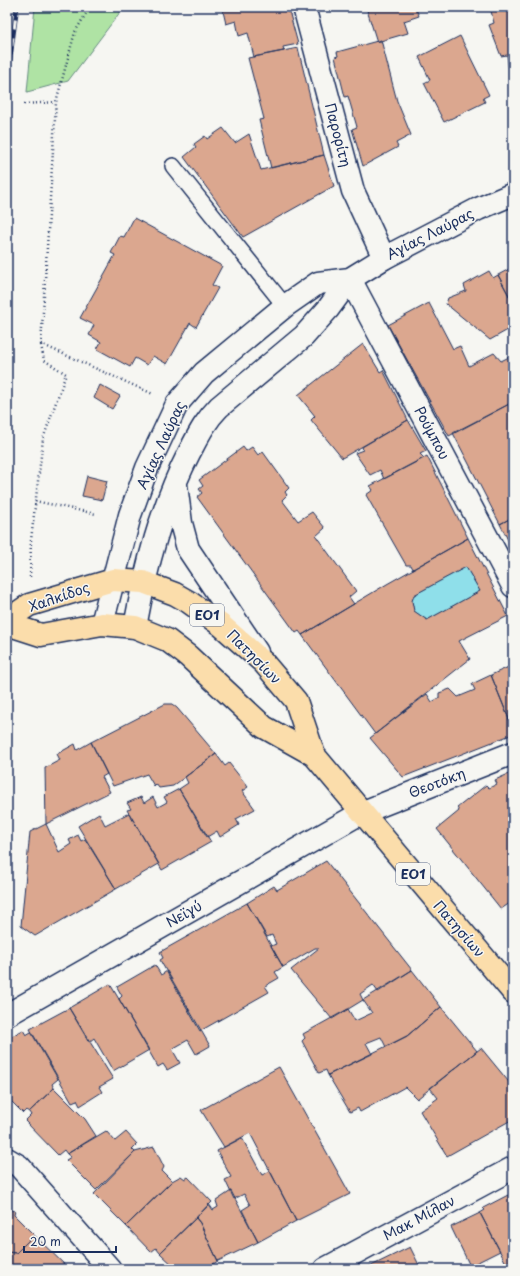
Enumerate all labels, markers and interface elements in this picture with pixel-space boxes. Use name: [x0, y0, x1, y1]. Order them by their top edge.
street label: Παρορίτη: [320, 101, 357, 169]
street label: Αγίας Λαύρας: [382, 203, 477, 265]
street label: Αγίας Λαύρας: [131, 397, 190, 492]
street label: Ρούμπου: [410, 402, 455, 463]
street label: Χαλκίδος: [25, 576, 92, 617]
road number: ΕΟ1: [190, 604, 224, 626]
street label: Πατησίων: [222, 625, 286, 689]
street label: Θεοτόκη: [406, 762, 468, 803]
road number: ΕΟ1: [396, 863, 430, 885]
street label: Νεϊγύ: [162, 895, 206, 932]
street label: Πατησίων: [429, 896, 490, 962]
street label: Μακ Μίλαν: [379, 1190, 459, 1245]
scale bar: [24, 1228, 116, 1254]
text: 20 m: [30, 1232, 61, 1250]

